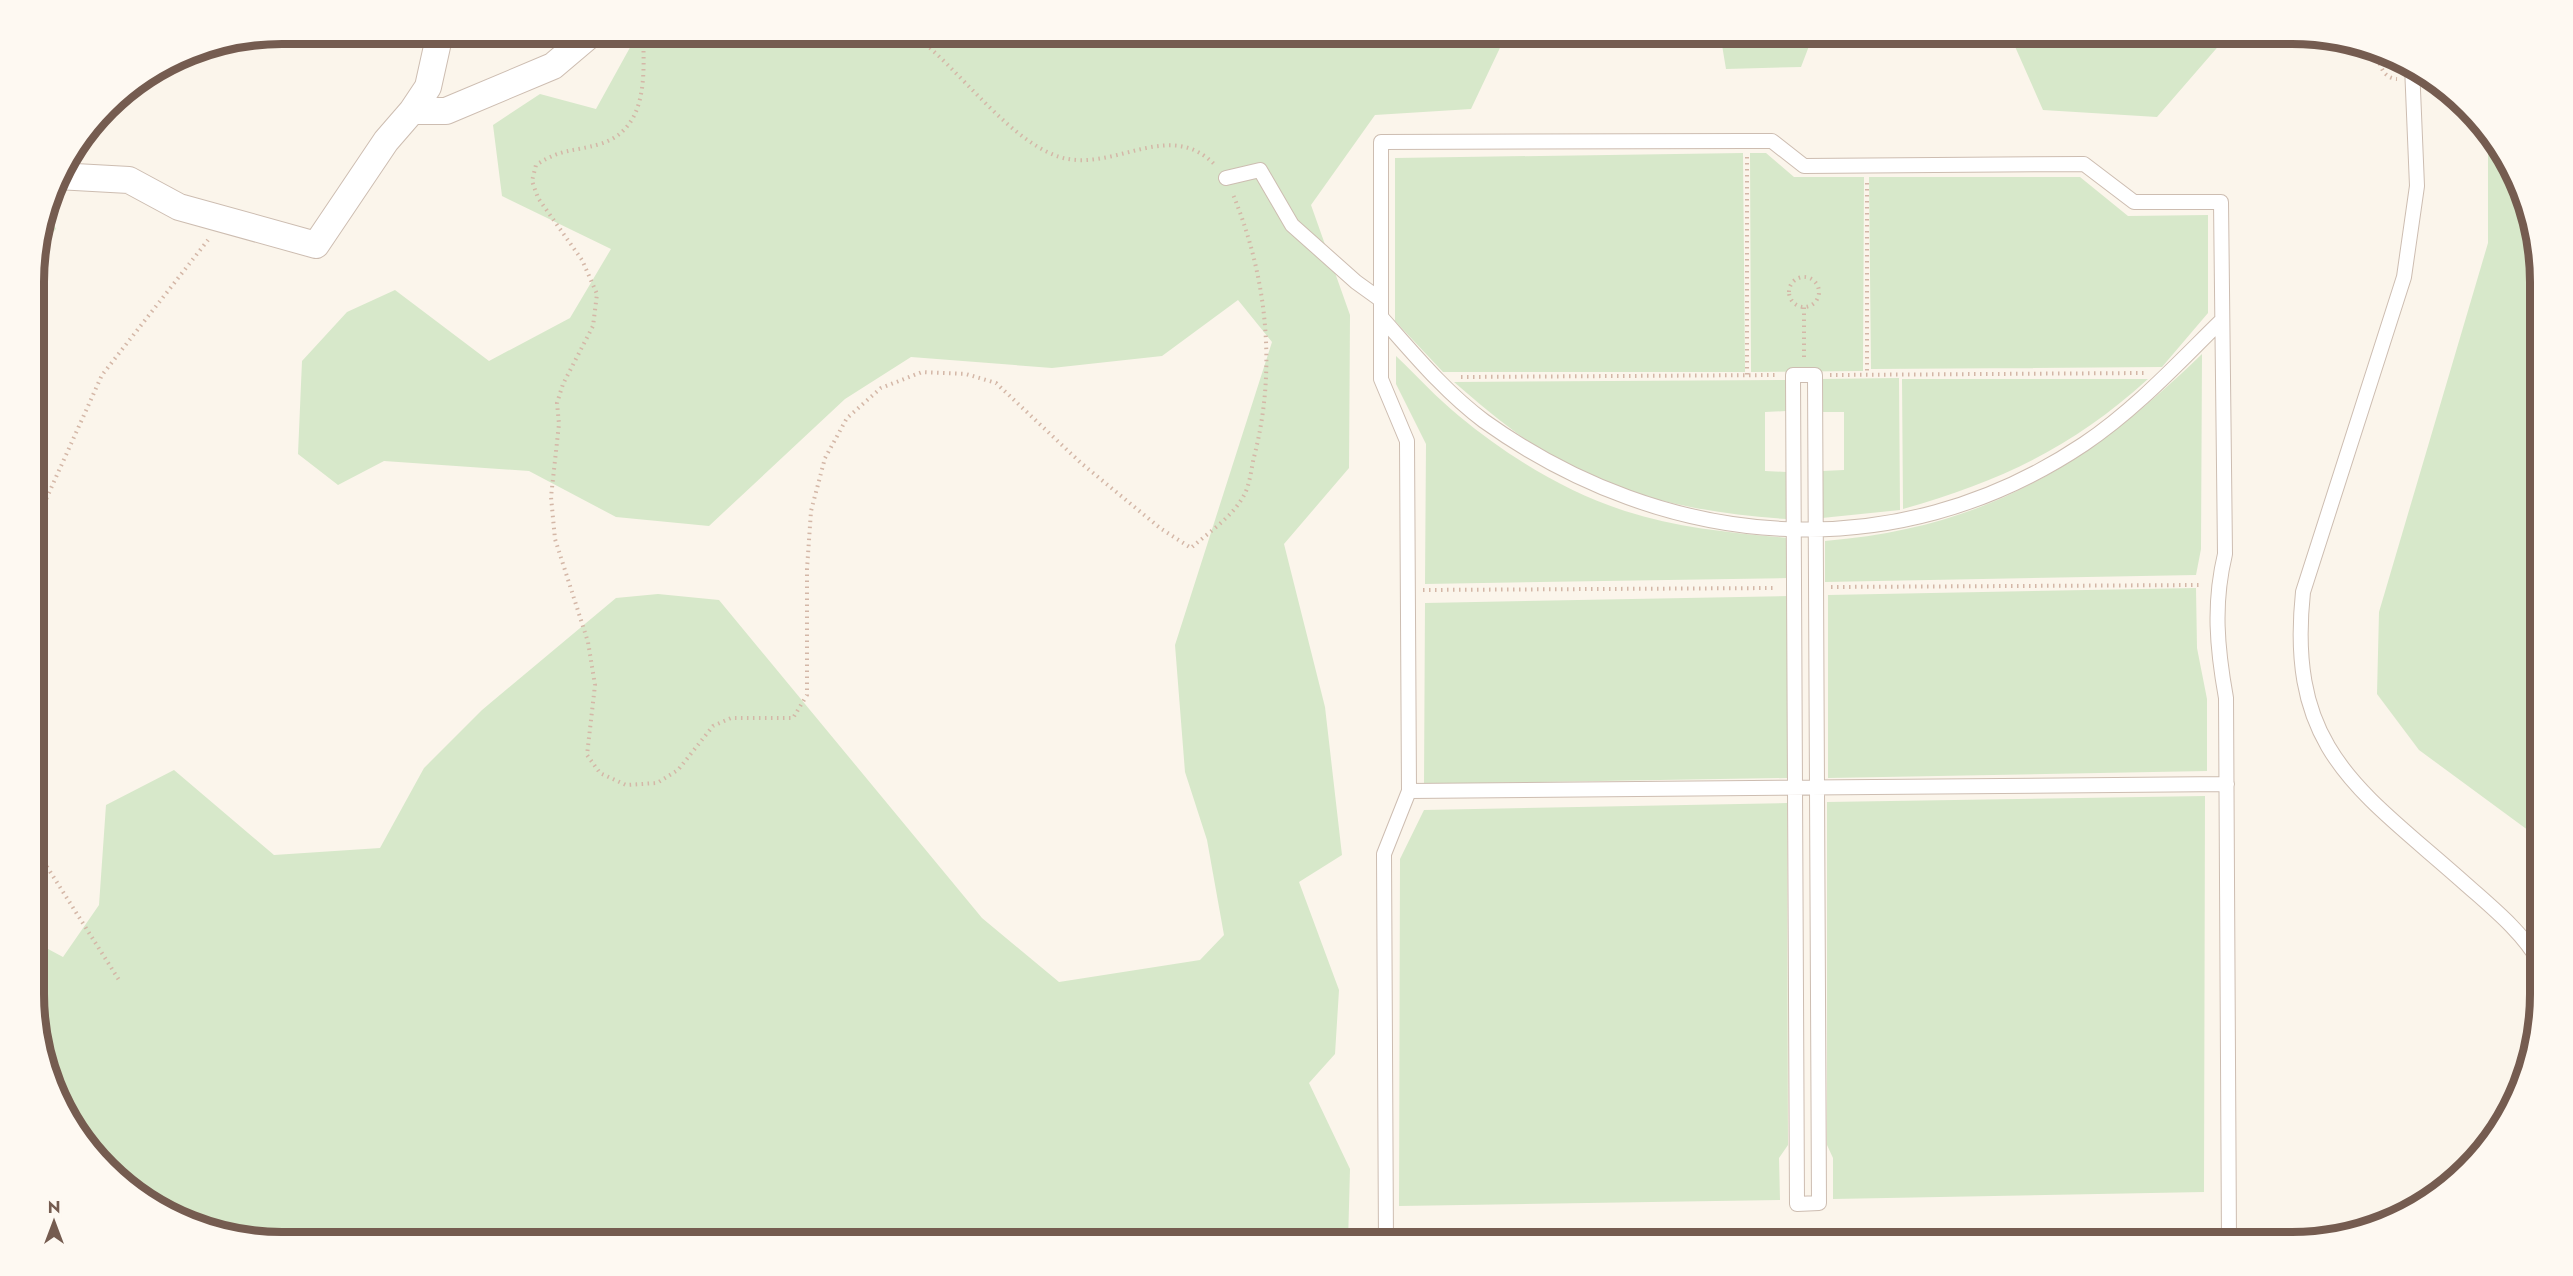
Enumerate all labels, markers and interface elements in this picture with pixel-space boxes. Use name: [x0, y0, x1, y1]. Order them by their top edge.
north arrow: [24, 1192, 84, 1252]
text: N: [48, 1196, 60, 1219]

